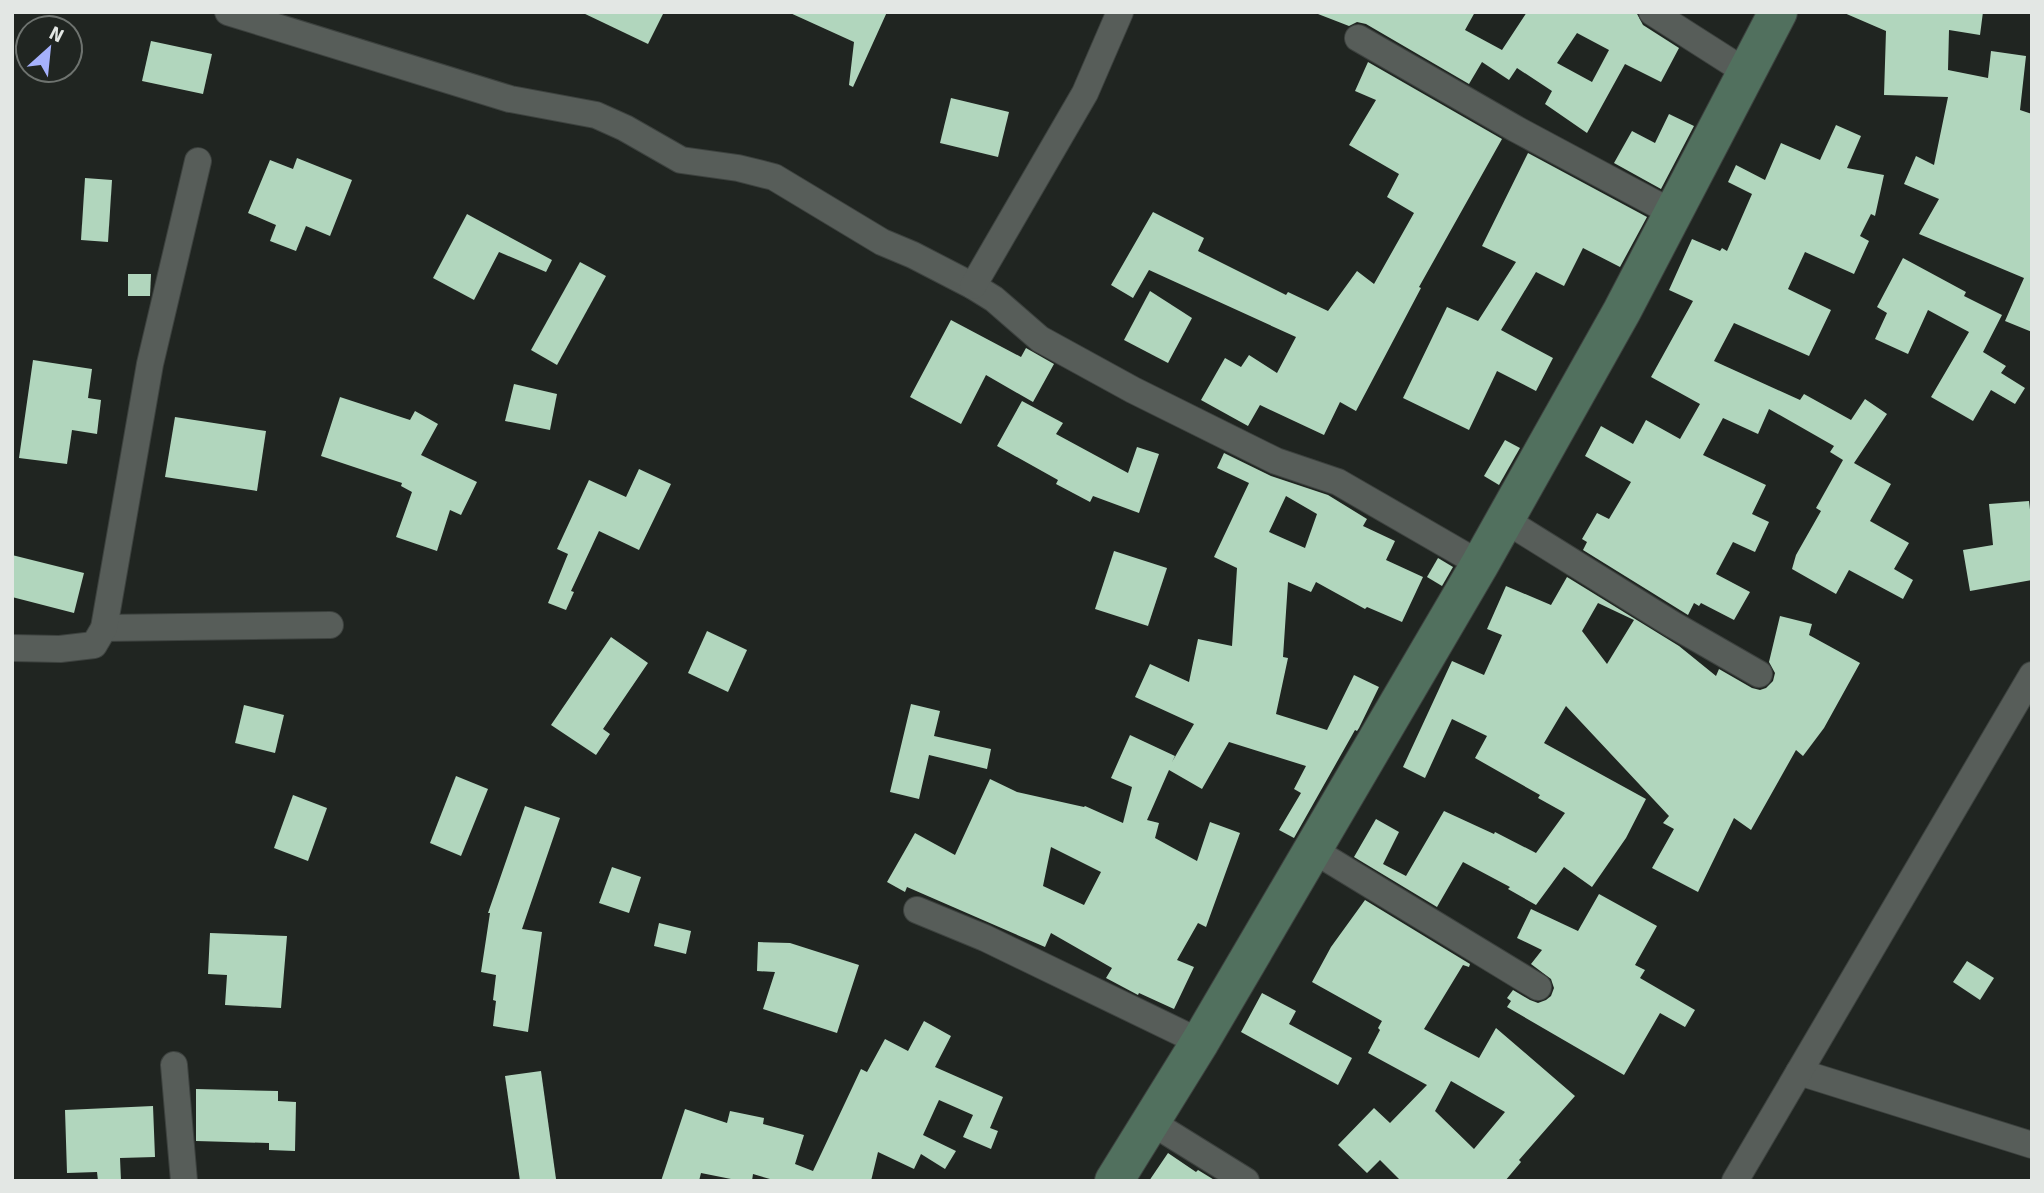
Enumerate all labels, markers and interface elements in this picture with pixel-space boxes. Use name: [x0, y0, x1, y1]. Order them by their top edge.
north arrow: [14, 14, 84, 84]
text: N: [45, 21, 68, 48]

